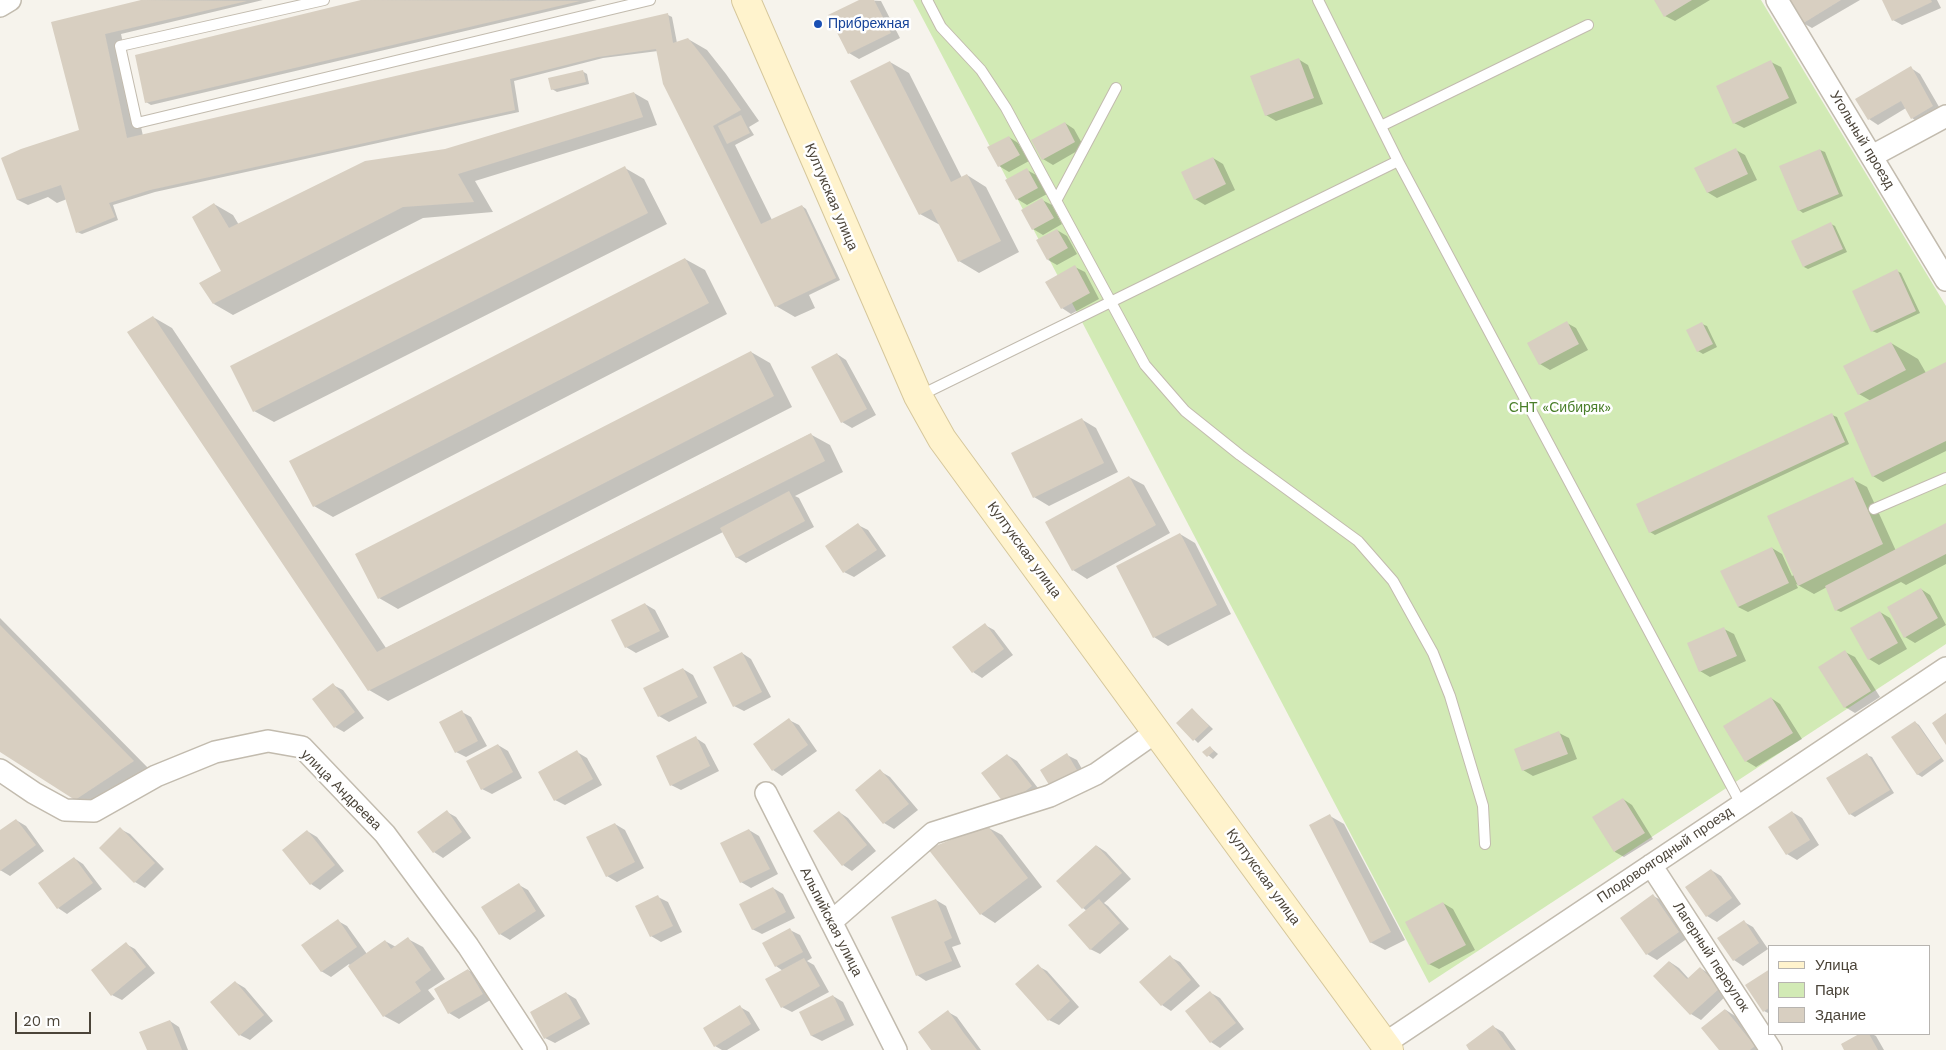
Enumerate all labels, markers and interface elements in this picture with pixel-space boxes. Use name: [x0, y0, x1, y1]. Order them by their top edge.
place label: Прибрежная: [828, 16, 910, 32]
marker: Прибрежная: [812, 18, 824, 30]
street label: Угольный проезд: [1826, 88, 1898, 192]
street label: Култукская улица: [801, 141, 861, 253]
park label: СНТ «Сибиряк»: [1509, 400, 1611, 416]
street label: Култукская улица: [983, 499, 1065, 601]
street label: улица Андреева: [297, 746, 385, 834]
street label: Плодовоягодный проезд: [1594, 803, 1736, 907]
street label: Култукская улица: [1222, 826, 1304, 928]
street label: Альпийская улица: [796, 865, 866, 979]
street label: Лагерный переулок: [1669, 899, 1753, 1015]
legend: [1768, 945, 1931, 1035]
text: Улица: [1815, 956, 1858, 974]
text: Парк: [1815, 981, 1849, 999]
scale bar: [18, 1002, 94, 1034]
text: Здание: [1815, 1006, 1866, 1024]
text: 20 m: [23, 1012, 61, 1030]

